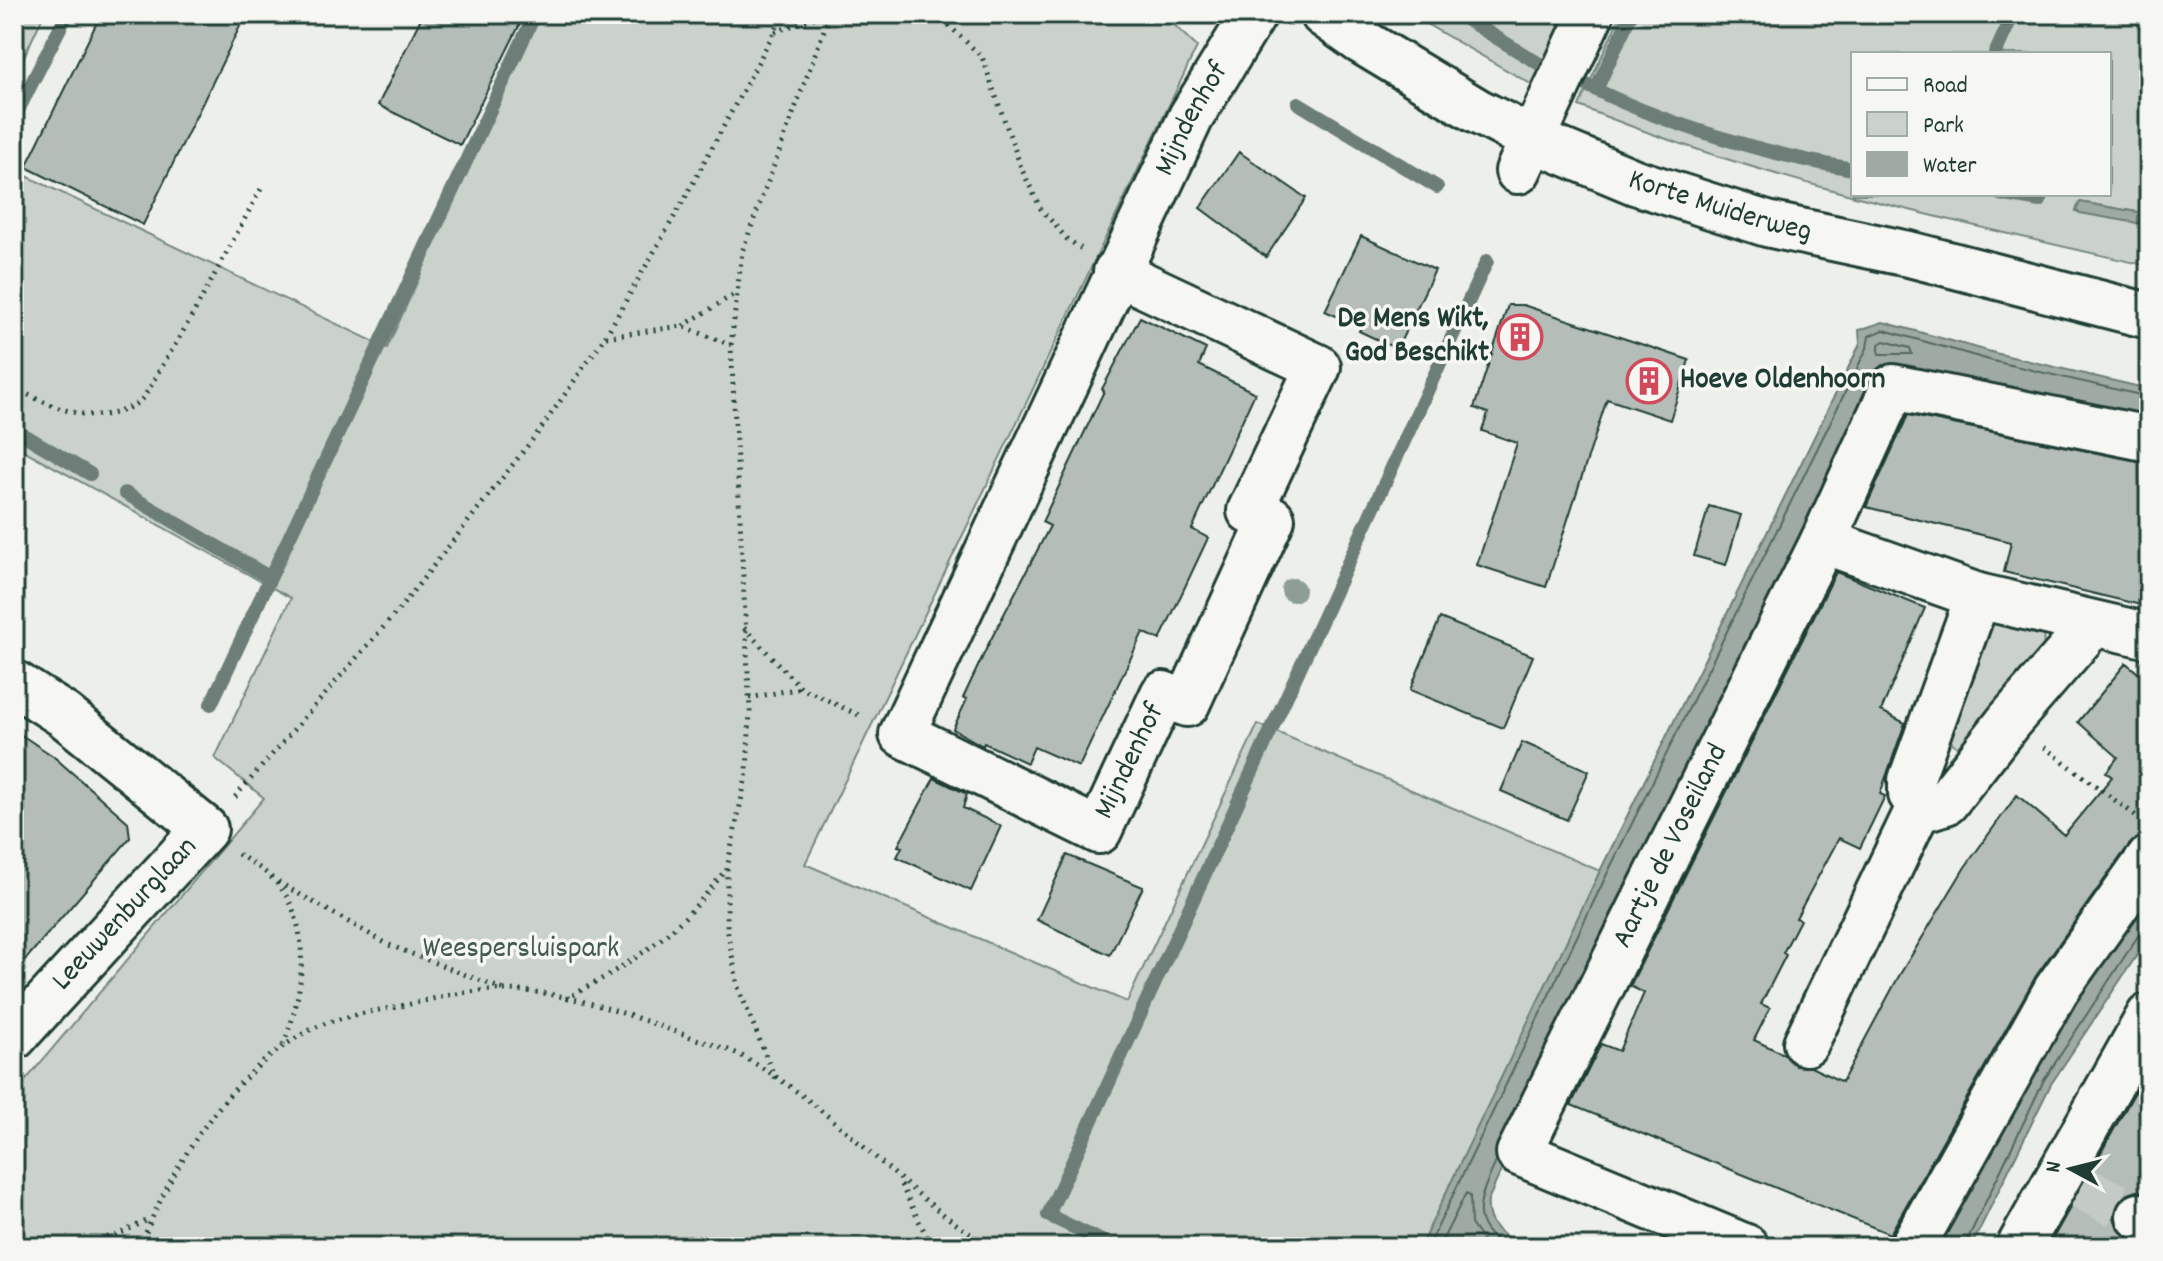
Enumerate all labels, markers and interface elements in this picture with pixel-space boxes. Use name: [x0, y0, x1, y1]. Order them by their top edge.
legend: [1851, 52, 2111, 196]
street label: Mijndenhof: [1145, 53, 1242, 184]
text: Road: [1923, 70, 1968, 104]
text: Park: [1923, 110, 1964, 144]
text: Water: [1923, 150, 1976, 184]
street label: Korte Muiderweg: [1623, 160, 1815, 254]
place label: De Mens Wikt, God Beschikt: [1338, 299, 1489, 376]
building icon: De Mens Wikt, God Beschikt: [1496, 313, 1544, 361]
building icon: Hoeve Oldenhoorn: [1625, 357, 1673, 405]
place label: Hoeve Oldenhoorn: [1680, 360, 1886, 403]
street label: Mijndenhof: [1085, 696, 1178, 827]
street label: Aartje de Voseiland: [1602, 737, 1740, 956]
street label: Leeuwenburglaan: [43, 828, 209, 1002]
park label: Weespersluispark: [423, 929, 619, 972]
north arrow: [2031, 1129, 2111, 1209]
text: N: [2039, 1160, 2071, 1174]

